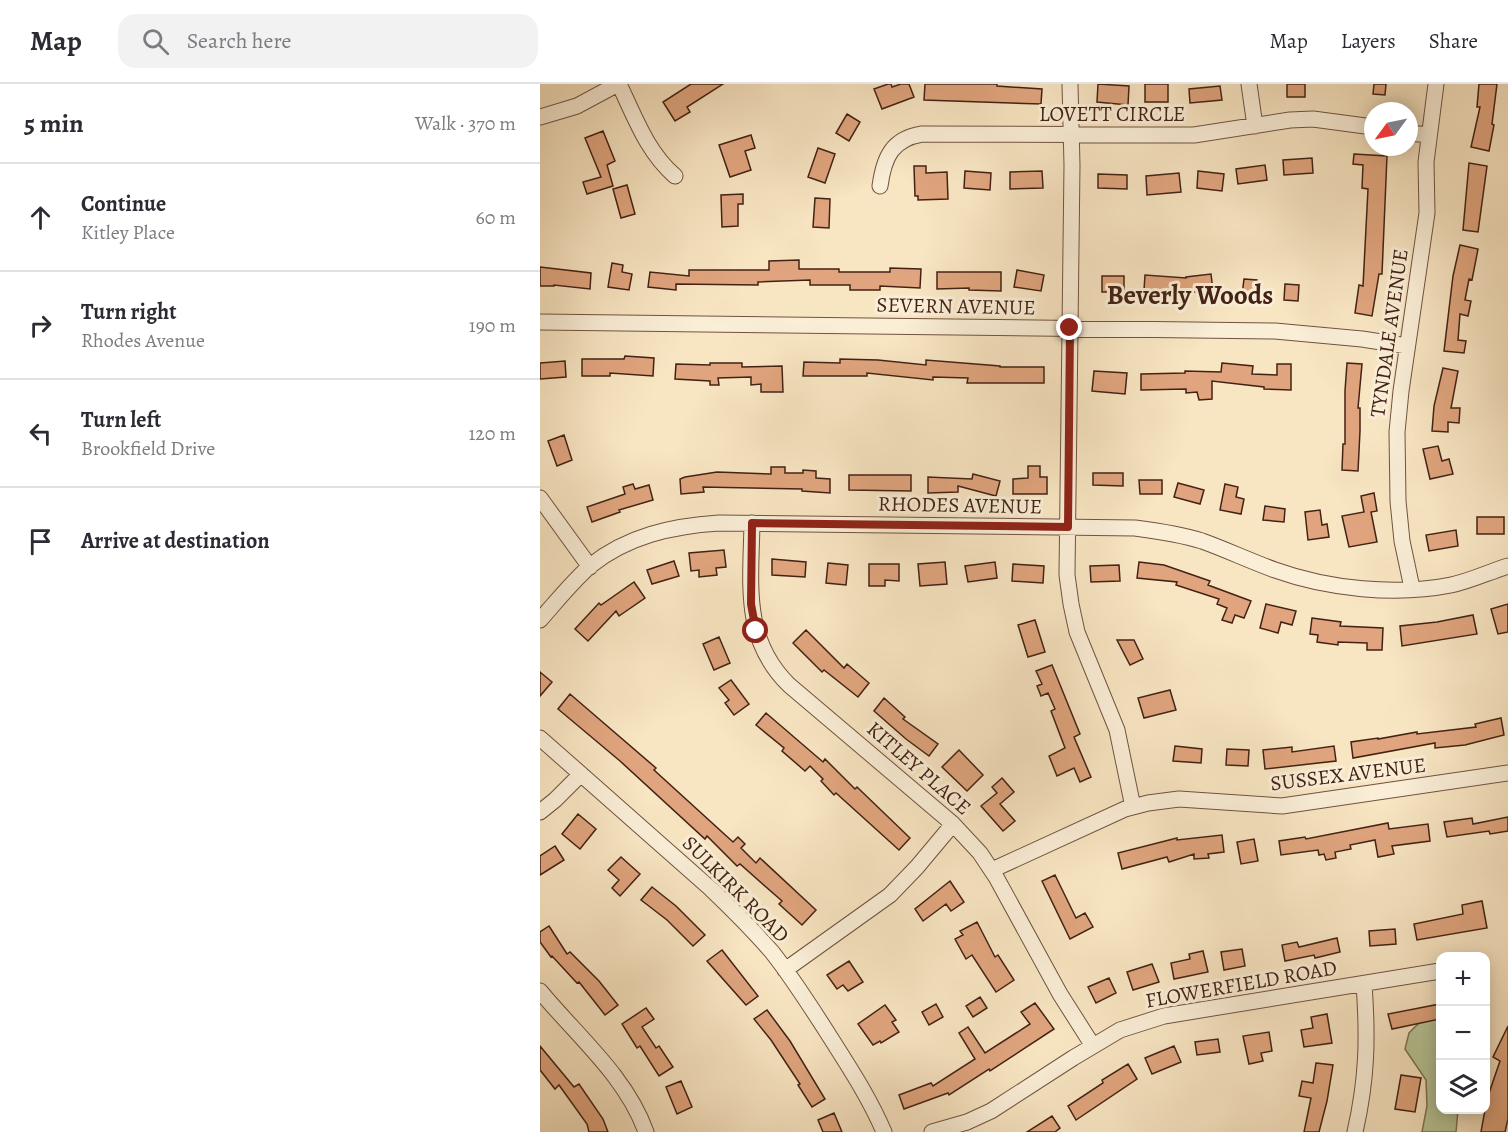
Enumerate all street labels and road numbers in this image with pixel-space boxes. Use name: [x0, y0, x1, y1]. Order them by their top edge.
street label: LOVETT CIRCLE: [1039, 100, 1185, 128]
street label: TYNDALE AVENUE: [1363, 247, 1415, 419]
street label: SEVERN AVENUE: [876, 291, 1036, 321]
street label: RHODES AVENUE: [878, 490, 1042, 520]
street label: KITLEY PLACE: [861, 715, 977, 821]
street label: SUSSEX AVENUE: [1269, 751, 1427, 797]
street label: SULKIRK ROAD: [676, 829, 796, 949]
street label: FLOWERFIELD ROAD: [1143, 953, 1339, 1015]

